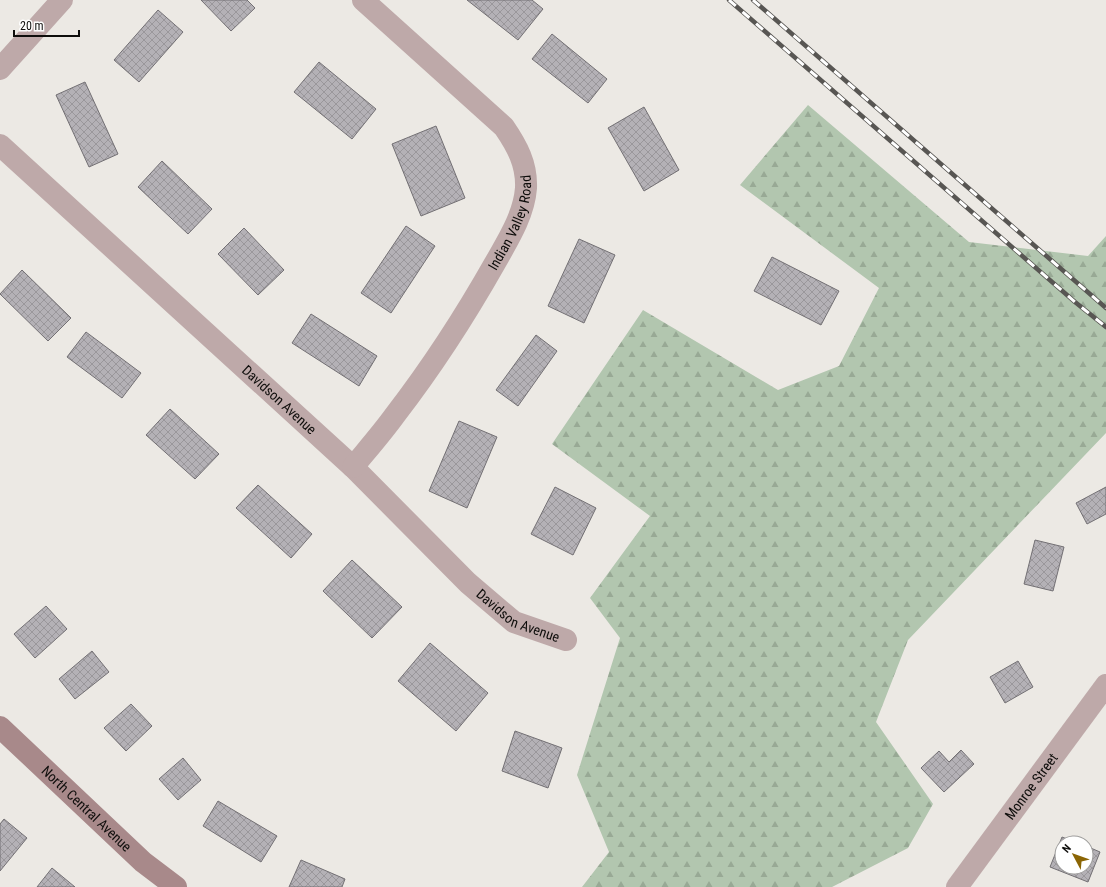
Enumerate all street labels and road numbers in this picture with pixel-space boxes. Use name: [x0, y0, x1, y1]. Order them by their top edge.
street label: Indian Valley Road: [485, 174, 534, 273]
street label: Davidson Avenue: [239, 362, 320, 438]
street label: Davidson Avenue: [473, 586, 562, 645]
street label: Monroe Street: [1002, 750, 1061, 823]
street label: North Central Avenue: [38, 763, 135, 855]

